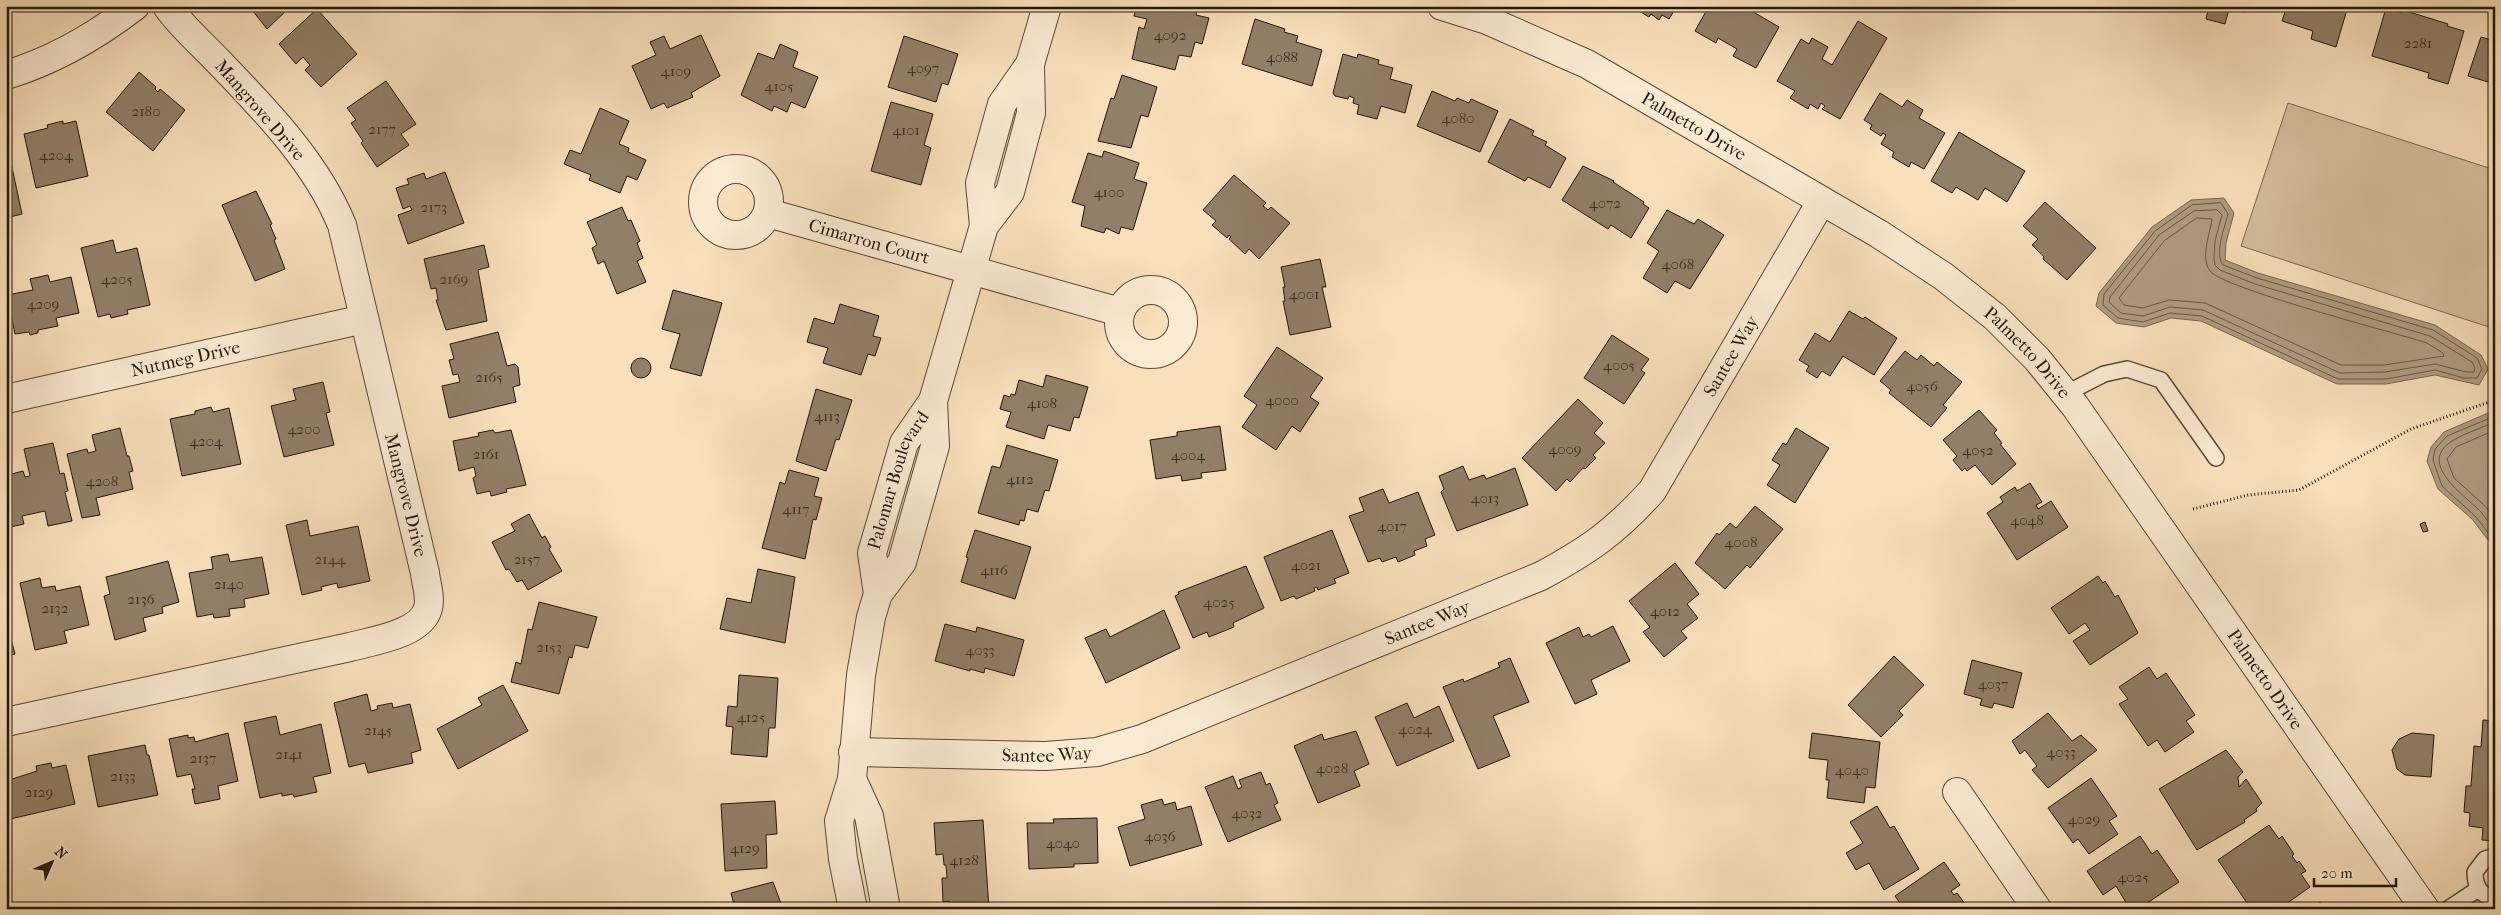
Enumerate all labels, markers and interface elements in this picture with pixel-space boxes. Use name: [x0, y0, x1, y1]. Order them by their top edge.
house number: 4092: [1154, 26, 1187, 44]
house number: 2281: [2404, 34, 2432, 52]
house number: 4088: [1266, 48, 1298, 66]
street label: Mangrove Drive: [210, 56, 309, 165]
house number: 4097: [907, 59, 939, 77]
house number: 4109: [661, 62, 691, 80]
house number: 4105: [765, 77, 793, 95]
street label: Palmetto Drive: [1637, 88, 1750, 165]
house number: 2180: [132, 102, 160, 120]
house number: 4080: [1442, 109, 1474, 127]
house number: 2177: [368, 120, 396, 138]
house number: 4101: [892, 121, 920, 139]
house number: 4204: [39, 146, 74, 164]
house number: 4100: [1094, 183, 1124, 201]
house number: 4072: [1589, 194, 1621, 212]
house number: 2173: [421, 198, 447, 216]
street label: Cimarron Court: [806, 215, 932, 269]
house number: 4068: [1662, 255, 1694, 273]
house number: 4205: [101, 270, 133, 288]
house number: 2169: [440, 270, 469, 288]
house number: 4001: [1289, 285, 1319, 303]
house number: 4209: [27, 295, 59, 313]
street label: Palmetto Drive: [1980, 302, 2075, 403]
street label: Santee Way: [1700, 311, 1764, 401]
street label: Nutmeg Drive: [129, 337, 242, 382]
house number: 4005: [1603, 356, 1635, 374]
house number: 2165: [475, 368, 503, 386]
house number: 4056: [1906, 377, 1939, 395]
house number: 4000: [1265, 391, 1299, 409]
house number: 4108: [1027, 394, 1057, 412]
house number: 4113: [814, 407, 840, 425]
street label: Palomar Boulevard: [864, 407, 934, 552]
house number: 4200: [287, 420, 321, 438]
street label: Mangrove Drive: [380, 431, 431, 559]
house number: 4204: [189, 432, 224, 450]
house number: 4009: [1548, 440, 1582, 458]
house number: 4052: [1962, 441, 1994, 459]
house number: 2161: [473, 445, 499, 463]
house number: 4004: [1171, 446, 1206, 464]
house number: 4112: [1006, 470, 1034, 488]
house number: 4208: [86, 472, 118, 490]
house number: 4013: [1471, 489, 1499, 507]
house number: 4117: [783, 500, 809, 518]
house number: 4048: [2010, 511, 2044, 529]
house number: 4017: [1377, 517, 1407, 535]
house number: 4008: [1725, 533, 1757, 551]
house number: 2144: [315, 550, 347, 568]
house number: 2157: [514, 550, 540, 568]
house number: 4021: [1291, 556, 1321, 574]
house number: 4116: [980, 561, 1009, 579]
house number: 2140: [214, 575, 244, 593]
house number: 2136: [127, 590, 156, 608]
house number: 4025: [1203, 593, 1235, 611]
street label: Santee Way: [1382, 596, 1474, 650]
house number: 2132: [42, 599, 69, 617]
house number: 4012: [1650, 602, 1680, 620]
street label: Palmetto Drive: [2223, 625, 2307, 734]
house number: 2153: [536, 638, 562, 656]
house number: 4033: [965, 641, 995, 659]
house number: 4037: [1978, 675, 2008, 693]
house number: 4125: [737, 708, 765, 726]
house number: 4024: [1398, 720, 1433, 738]
house number: 2145: [364, 721, 392, 739]
street label: Santee Way: [1002, 742, 1094, 767]
house number: 4033: [2046, 743, 2076, 761]
house number: 2141: [275, 745, 303, 763]
house number: 2137: [190, 749, 216, 767]
house number: 4028: [1316, 759, 1348, 777]
house number: 4040: [1835, 761, 1869, 779]
house number: 2133: [110, 767, 136, 785]
house number: 2129: [25, 783, 53, 801]
house number: 4032: [1232, 804, 1263, 822]
house number: 4029: [2068, 810, 2100, 828]
house number: 4036: [1144, 827, 1177, 845]
house number: 4040: [1046, 834, 1080, 852]
north arrow: [28, 838, 78, 888]
house number: 4129: [730, 839, 760, 857]
text: N: [51, 843, 71, 863]
house number: 4128: [949, 851, 979, 869]
scale bar: [2314, 855, 2396, 887]
text: 20 m: [2321, 864, 2353, 882]
house number: 4025: [2117, 868, 2149, 886]

